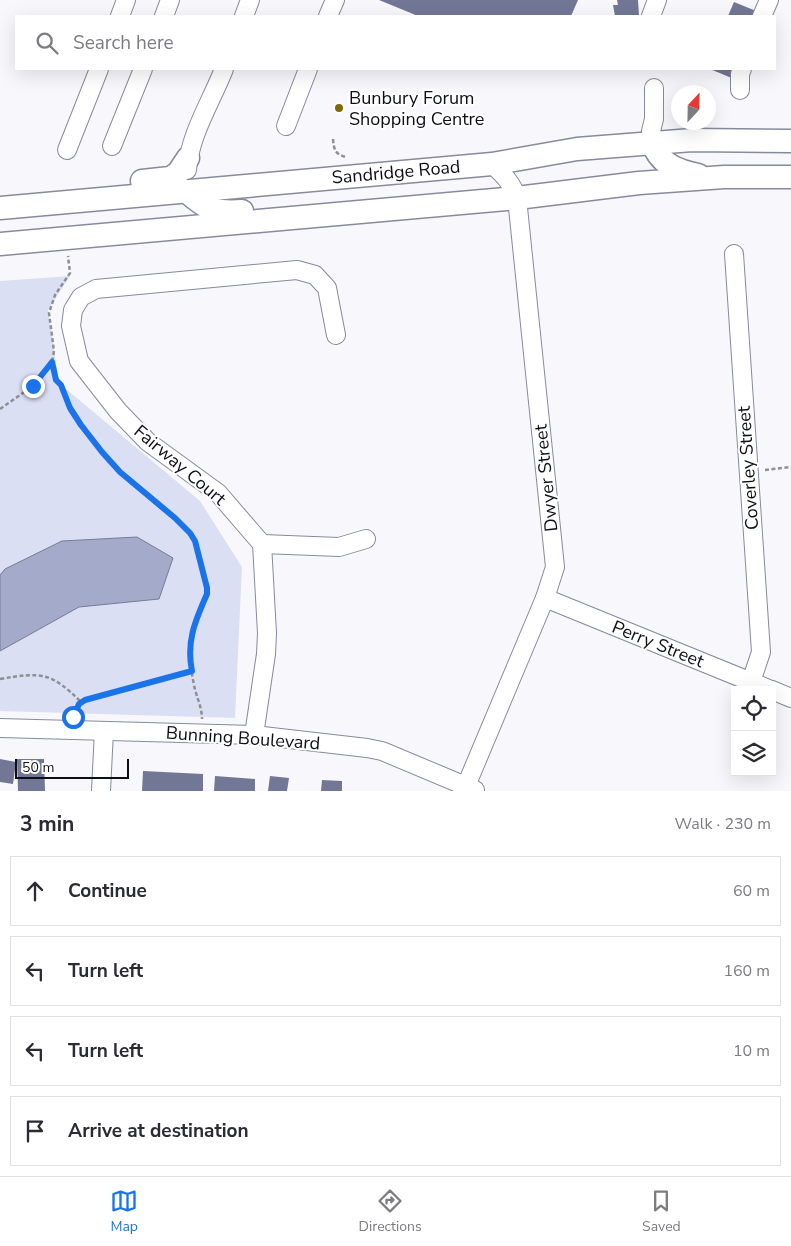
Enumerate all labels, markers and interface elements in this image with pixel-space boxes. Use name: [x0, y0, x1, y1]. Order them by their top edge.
search box: [15, 15, 776, 70]
icon: search: [33, 29, 61, 57]
text: Search here: [73, 30, 174, 56]
north arrow: [671, 85, 716, 130]
place label: Bunbury Forum Shopping Centre: [349, 86, 484, 131]
marker: Bunbury Forum Shopping Centre: [333, 102, 345, 114]
street label: Sandridge Road: [331, 154, 461, 190]
route end: [22, 375, 45, 398]
street label: Coverley Street: [732, 405, 764, 531]
street label: Fairway Court: [129, 419, 232, 511]
street label: Dwyer Street: [528, 422, 564, 533]
street label: Perry Street: [609, 615, 708, 674]
map controls: [731, 686, 776, 776]
button: locate: [731, 686, 776, 731]
route start: [62, 706, 85, 729]
street label: Bunning Boulevard: [165, 721, 321, 755]
button: layers: [731, 731, 776, 776]
scale bar: [15, 756, 129, 779]
text: 50 m: [22, 758, 54, 777]
text: 3 min: [20, 810, 74, 838]
text: Walk · 230 m: [675, 813, 771, 835]
icon: ahead: [21, 877, 49, 905]
text: Continue: [68, 878, 147, 904]
text: 60 m: [733, 880, 770, 902]
icon: left: [21, 957, 49, 985]
text: Turn left: [68, 958, 143, 984]
text: 160 m: [723, 960, 770, 982]
icon: left: [21, 1037, 49, 1065]
text: Turn left: [68, 1038, 143, 1064]
text: 10 m: [733, 1040, 770, 1062]
icon: arrive: [21, 1117, 49, 1145]
text: Arrive at destination: [68, 1118, 249, 1144]
tab: Map: [110, 1187, 138, 1236]
tab: Directions: [359, 1187, 422, 1236]
tab: Saved: [642, 1187, 681, 1236]

